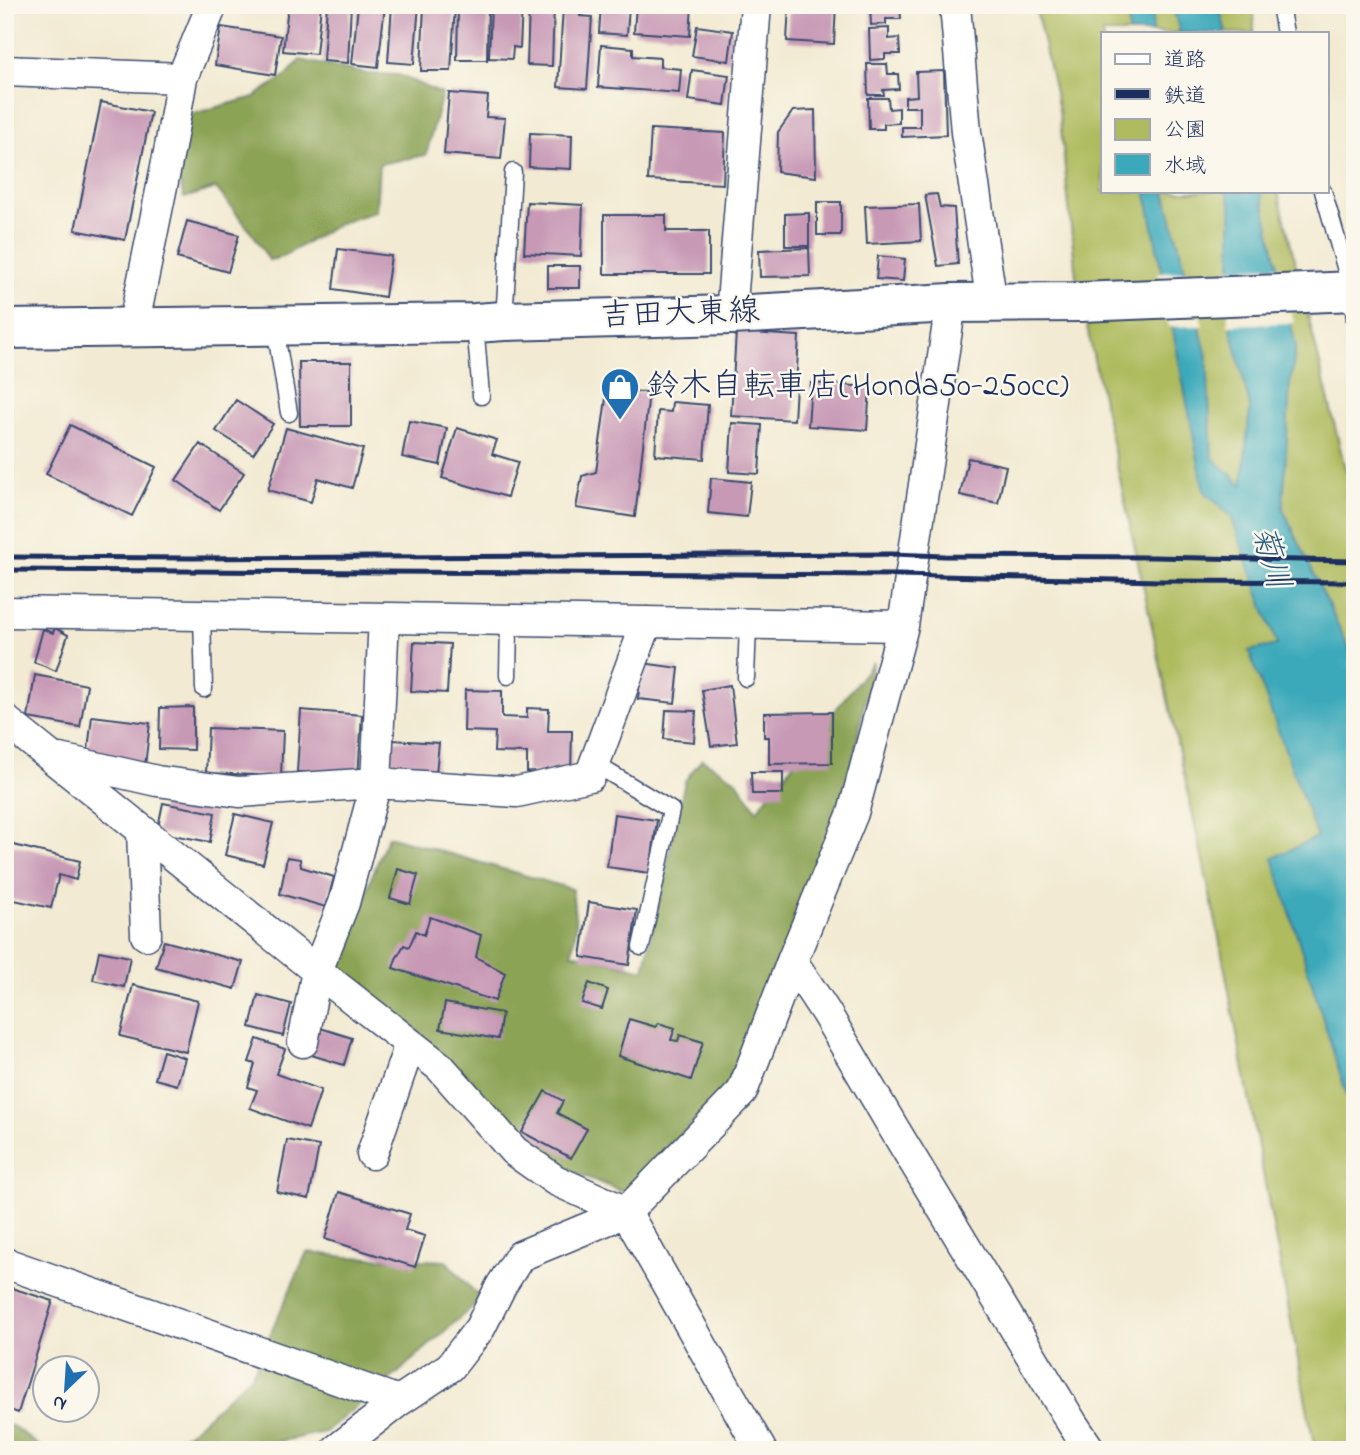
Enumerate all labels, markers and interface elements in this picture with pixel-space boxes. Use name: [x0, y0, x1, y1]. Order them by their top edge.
legend: [1101, 32, 1328, 192]
text: 道路: [1164, 46, 1206, 76]
text: 鉄道: [1164, 82, 1206, 112]
text: 公園: [1164, 116, 1206, 146]
text: 水域: [1164, 152, 1206, 182]
street label: 吉田大東線: [599, 289, 761, 341]
place label: 鈴木自転車店(Honda50-250cc): [647, 364, 1069, 411]
shop icon: 鈴木自転車店(Honda50-250cc): [599, 366, 641, 421]
water label: 菊川: [1237, 520, 1301, 596]
north arrow: [32, 1354, 102, 1424]
text: N: [48, 1387, 71, 1417]

